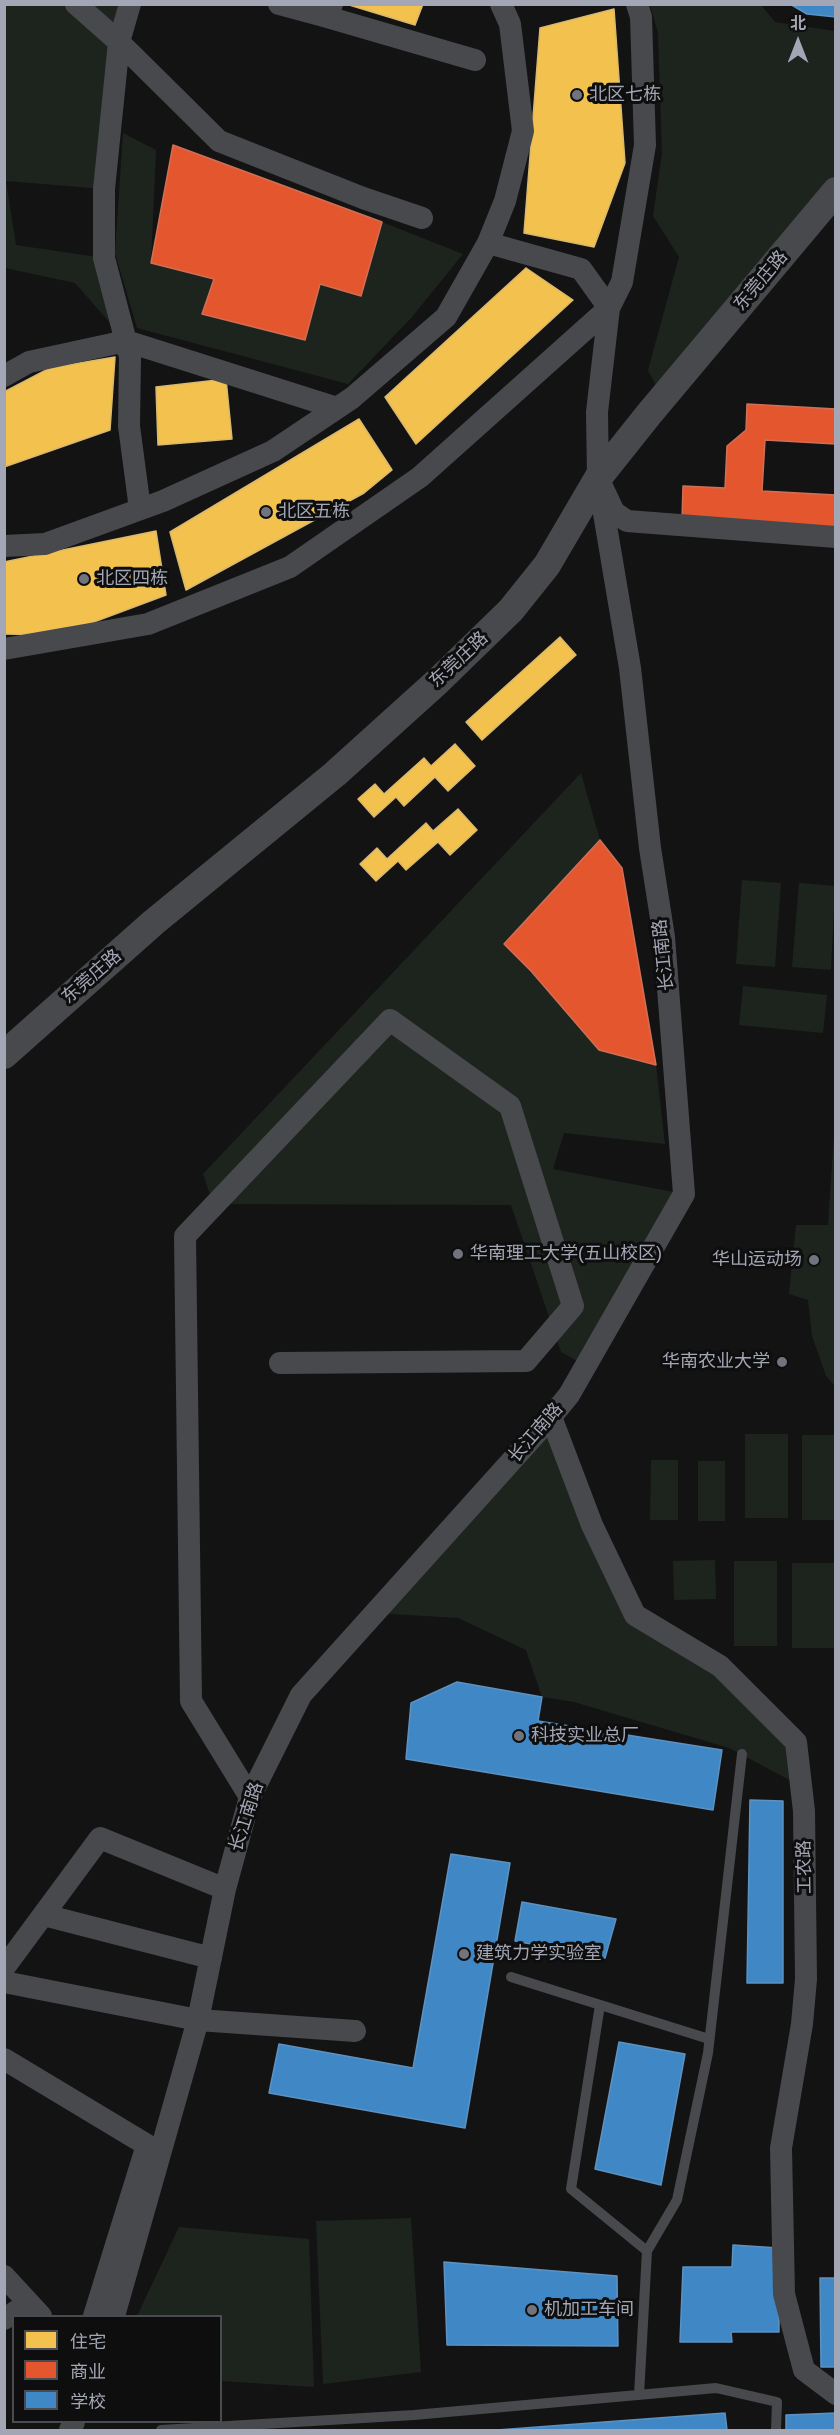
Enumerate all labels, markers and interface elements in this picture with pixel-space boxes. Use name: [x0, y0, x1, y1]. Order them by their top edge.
north arrow: [768, 12, 828, 72]
text: 北: [790, 15, 806, 32]
place label: 北区七栋: [589, 84, 661, 106]
marker: 北区七栋: [570, 88, 584, 102]
street label: 东莞庄路: [730, 246, 792, 316]
place label: 北区五栋: [278, 501, 350, 523]
marker: 北区五栋: [259, 505, 273, 519]
place label: 北区四栋: [96, 568, 168, 590]
marker: 北区四栋: [77, 572, 91, 586]
street label: 东莞庄路: [425, 628, 493, 692]
street label: 长江南路: [649, 918, 679, 992]
street label: 东莞庄路: [58, 945, 126, 1009]
place label: 华南理工大学(五山校区): [470, 1243, 662, 1265]
marker: 华南理工大学(五山校区): [451, 1247, 465, 1261]
place label: 华山运动场: [712, 1249, 802, 1271]
marker: 华山运动场: [807, 1253, 821, 1267]
place label: 华南农业大学: [662, 1351, 770, 1373]
marker: 华南农业大学: [775, 1355, 789, 1369]
street label: 长江南路: [504, 1399, 568, 1467]
place label: 科技实业总厂: [531, 1725, 639, 1747]
marker: 科技实业总厂: [512, 1729, 526, 1743]
street label: 长江南路: [226, 1779, 268, 1855]
street label: 工农路: [794, 1840, 816, 1894]
place label: 建筑力学实验室: [476, 1943, 602, 1965]
marker: 建筑力学实验室: [457, 1947, 471, 1961]
place label: 机加工车间: [544, 2299, 634, 2321]
marker: 机加工车间: [525, 2303, 539, 2317]
legend: [12, 2315, 222, 2423]
text: 住宅: [70, 2332, 106, 2352]
text: 商业: [70, 2362, 106, 2382]
text: 学校: [70, 2392, 106, 2412]

